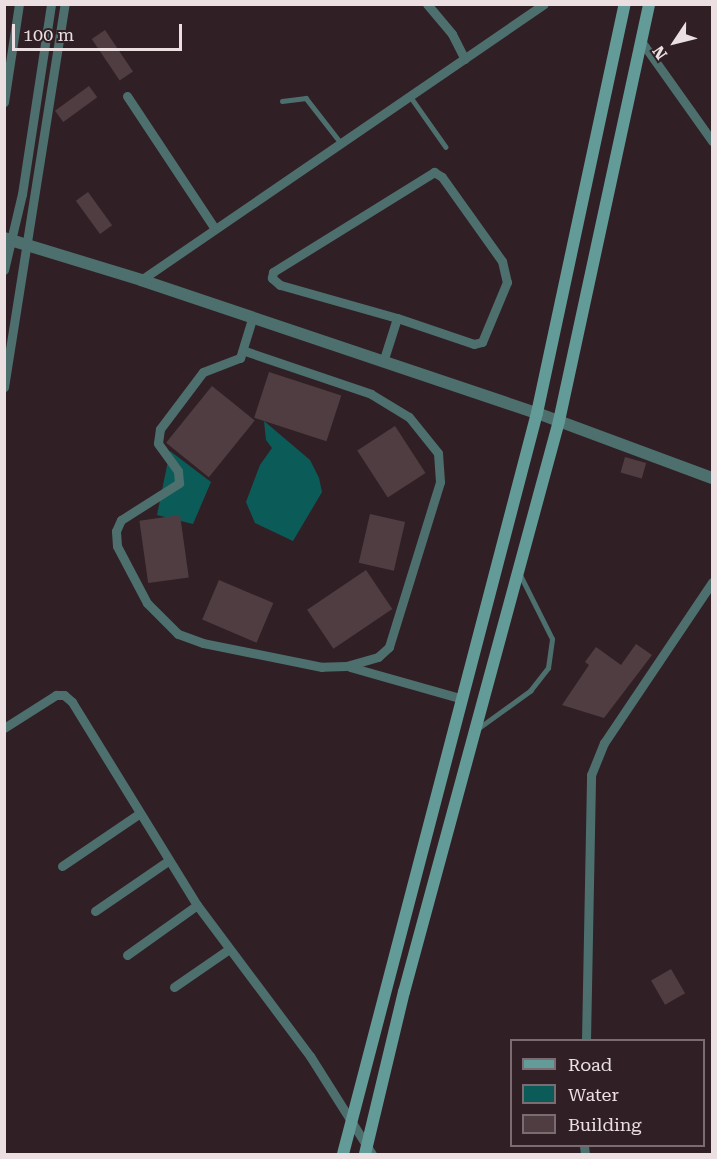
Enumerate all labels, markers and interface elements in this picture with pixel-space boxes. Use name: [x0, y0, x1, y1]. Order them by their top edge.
scale bar: [15, 12, 184, 50]
north arrow: [645, 12, 705, 72]
text: 100 m: [23, 24, 74, 45]
text: N: [649, 42, 671, 63]
legend: [510, 1039, 705, 1147]
text: Road: [568, 1054, 612, 1075]
text: Water: [568, 1084, 619, 1105]
text: Building: [568, 1114, 642, 1135]

